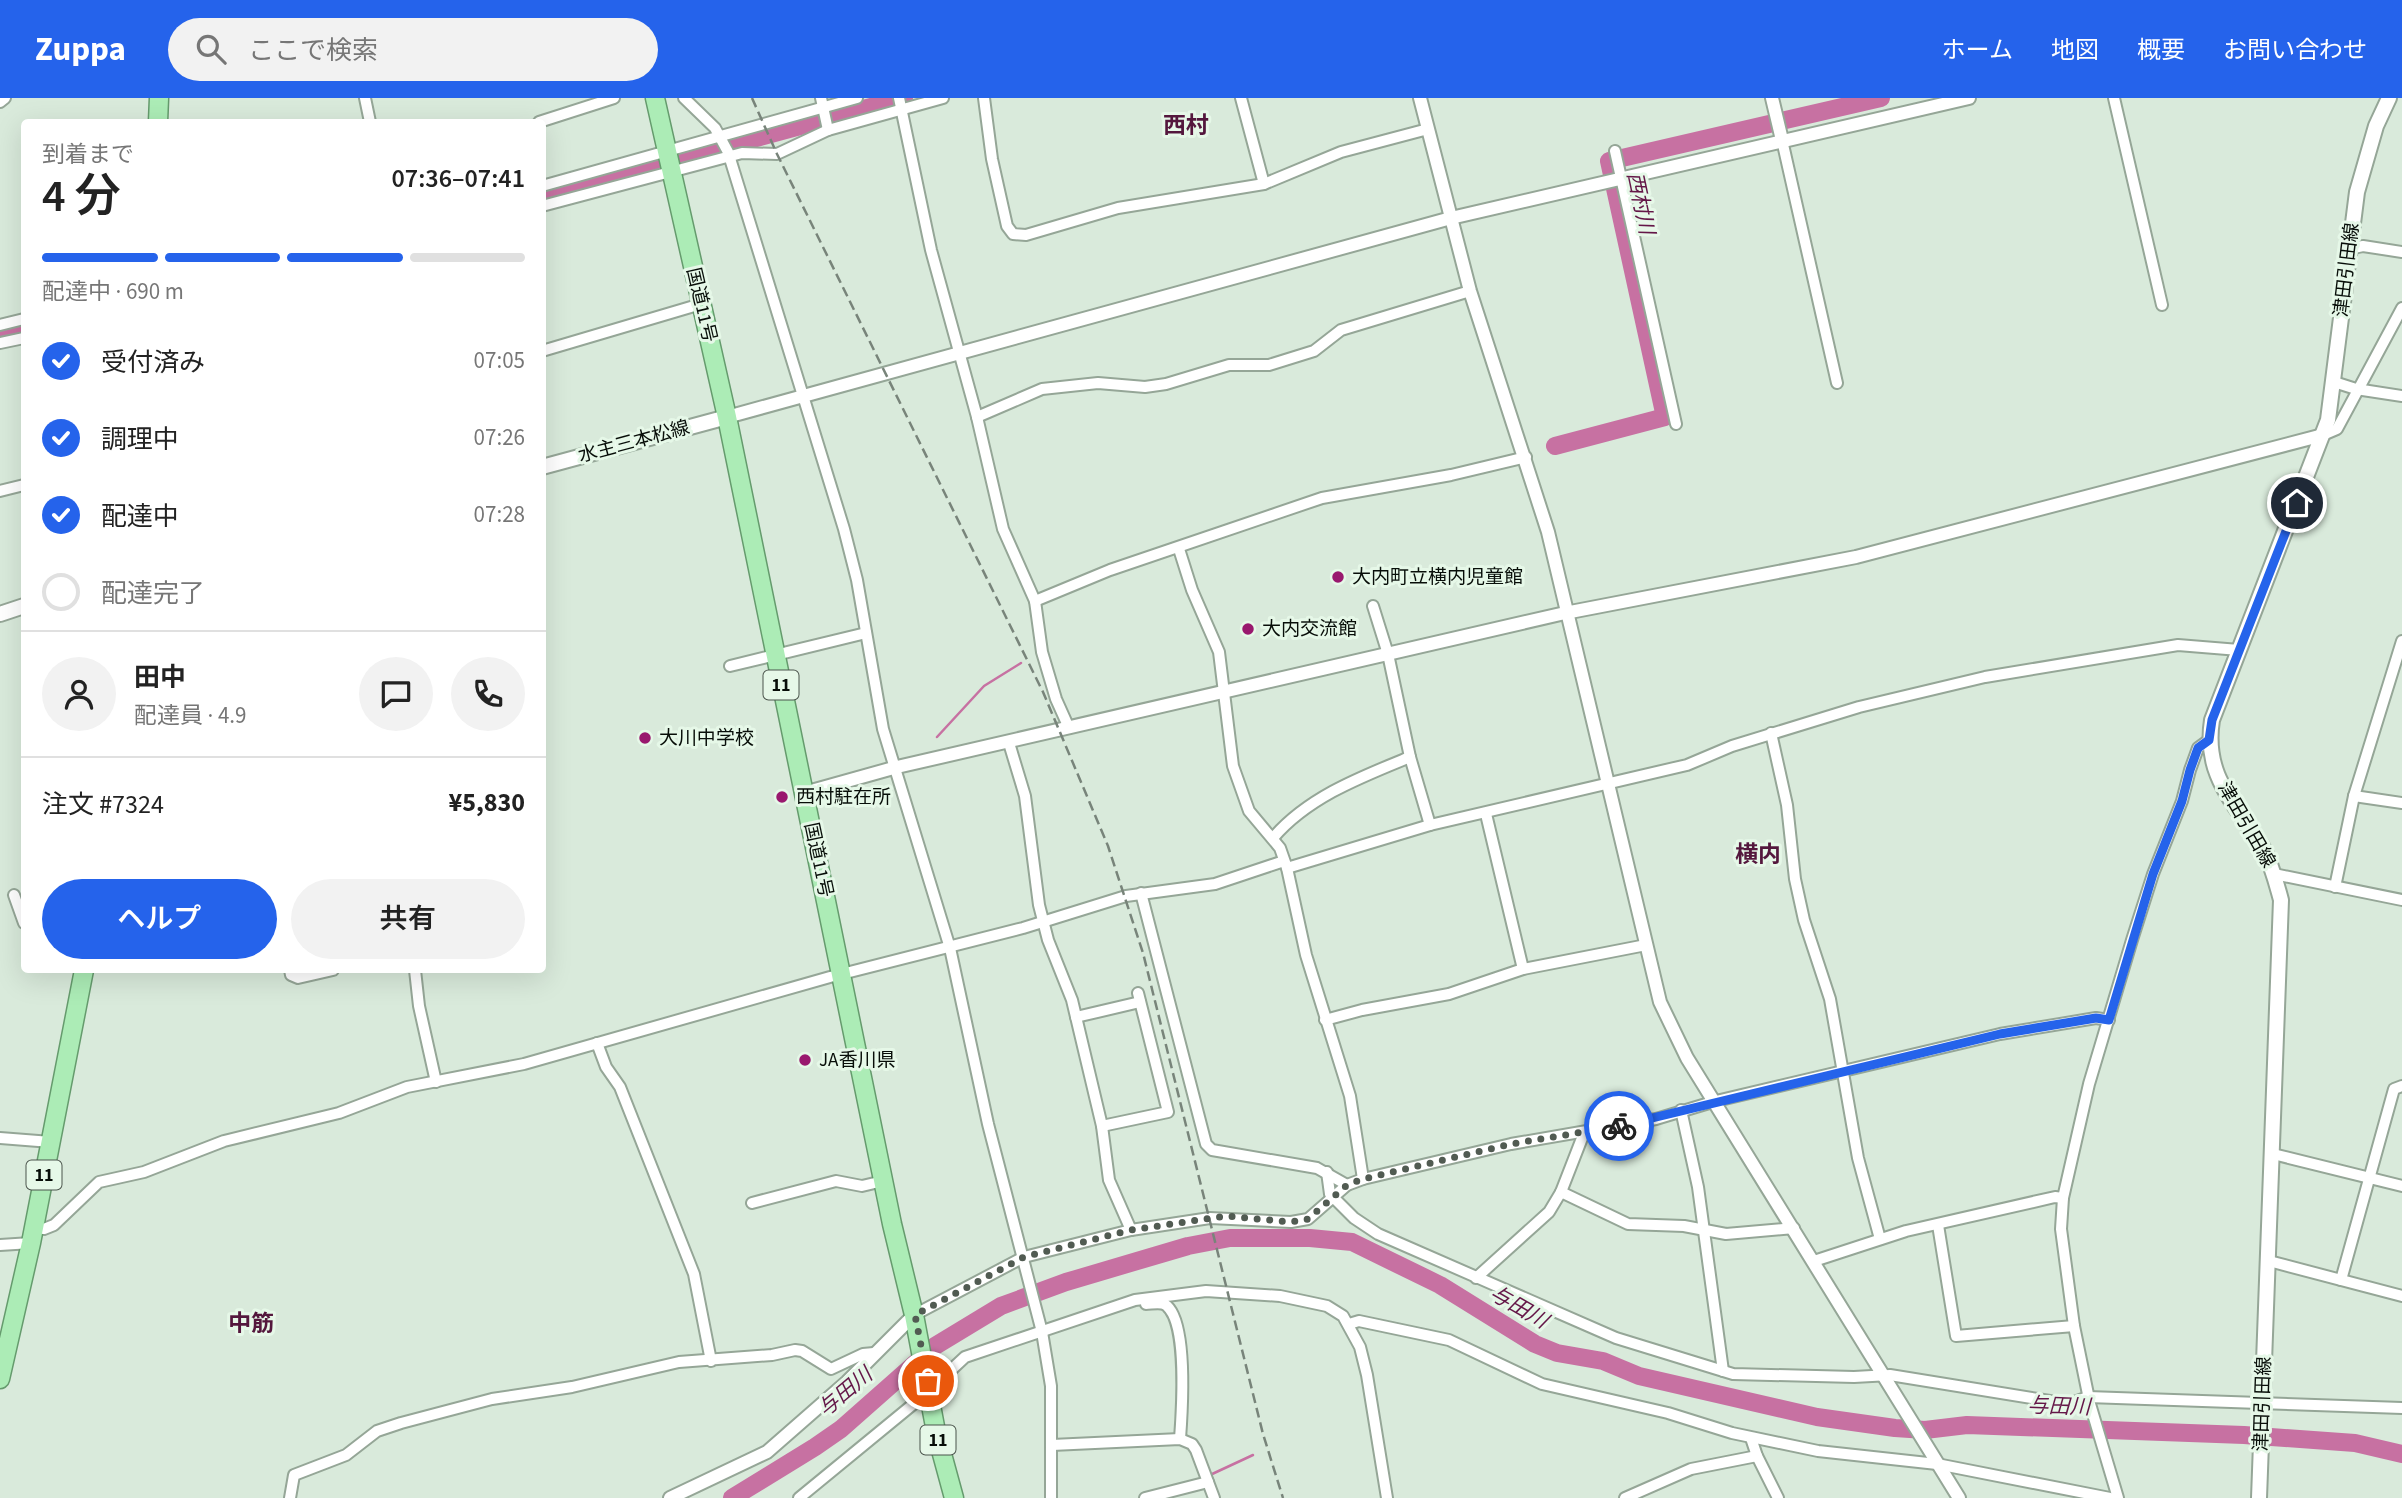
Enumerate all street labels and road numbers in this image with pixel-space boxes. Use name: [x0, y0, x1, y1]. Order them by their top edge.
street label: 津田引田線: [2328, 221, 2366, 319]
street label: 国道11号: [679, 265, 723, 345]
street label: 水主三本松線: [575, 414, 693, 470]
road number: 11: [764, 670, 798, 700]
street label: 津田引田線: [2211, 777, 2281, 873]
street label: 国道11号: [797, 820, 839, 900]
road number: 11: [26, 1160, 61, 1190]
street label: 津田引田線: [2248, 1356, 2278, 1452]
road number: 11: [920, 1426, 956, 1455]

